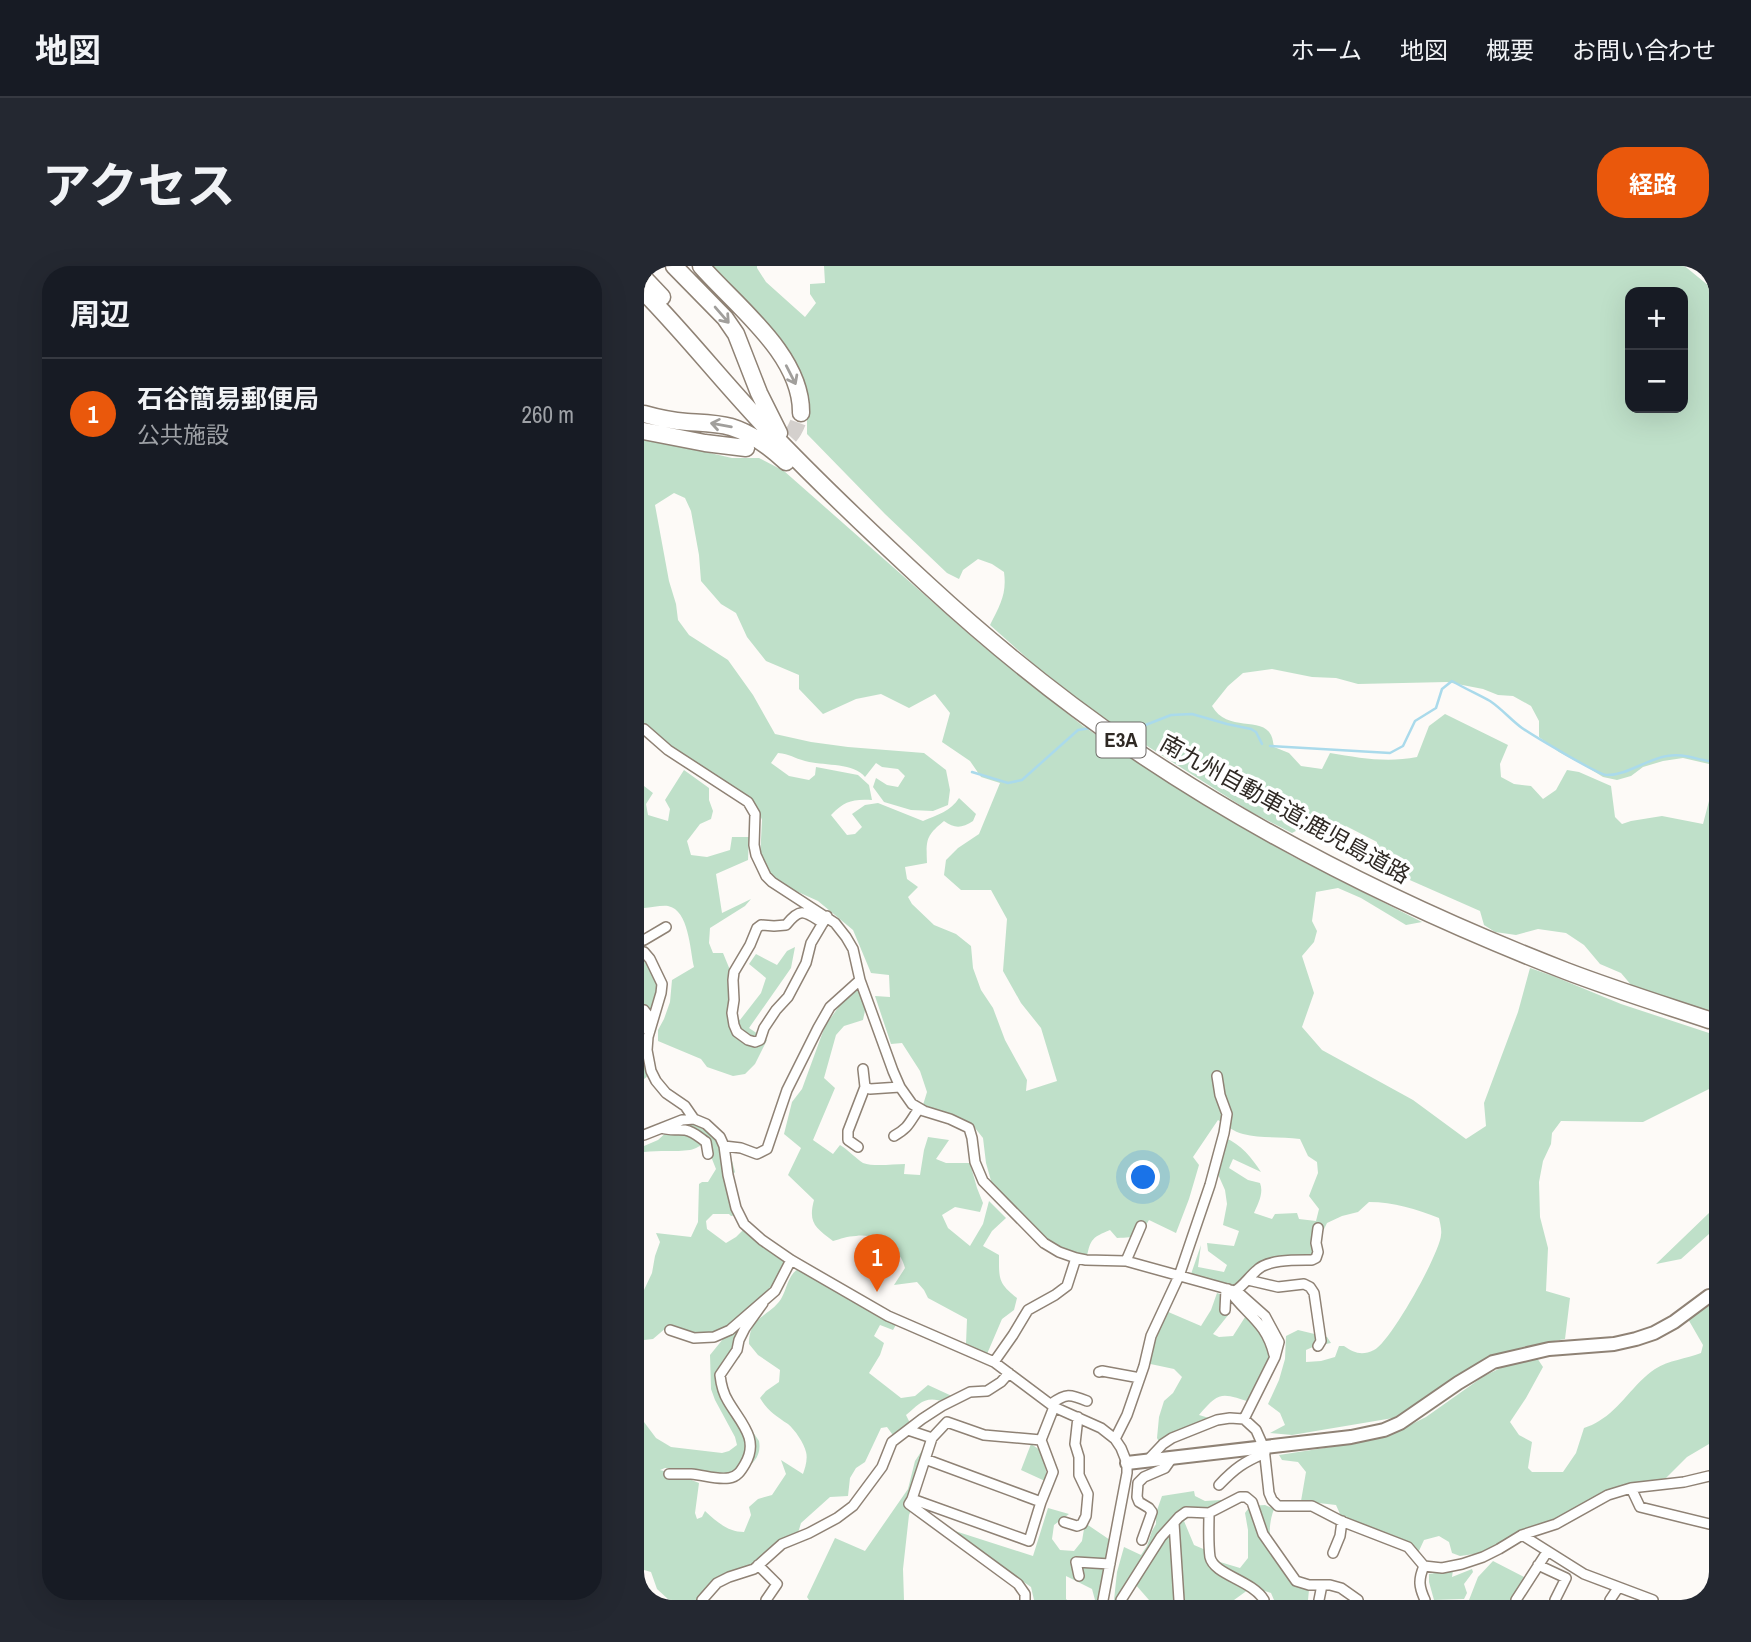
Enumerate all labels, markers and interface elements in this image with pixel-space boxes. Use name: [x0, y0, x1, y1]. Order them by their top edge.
text: 地図: [35, 28, 101, 72]
text: ホーム: [1291, 34, 1362, 66]
text: 地図: [1400, 34, 1448, 66]
text: 概要: [1486, 34, 1534, 66]
text: お問い合わせ: [1572, 34, 1716, 66]
button: 経路: [1597, 147, 1709, 218]
text: アクセス: [42, 152, 236, 218]
map controls: [1625, 287, 1688, 413]
button: +: [1625, 287, 1688, 350]
text: 周辺: [70, 294, 130, 334]
one-way arrow: [713, 306, 729, 324]
button: −: [1625, 350, 1688, 413]
one-way arrow: [785, 364, 799, 384]
text: 石谷簡易郵便局: [137, 381, 319, 416]
text: 1: [88, 399, 98, 430]
text: 260 m: [522, 399, 574, 430]
one-way arrow: [710, 418, 733, 432]
text: 公共施設: [137, 419, 229, 450]
road number: E3A: [1096, 722, 1146, 757]
street label: 南九州自動車道;鹿児島道路: [1155, 727, 1416, 890]
your location: [1126, 1160, 1160, 1194]
pin: 1: [854, 1234, 900, 1292]

